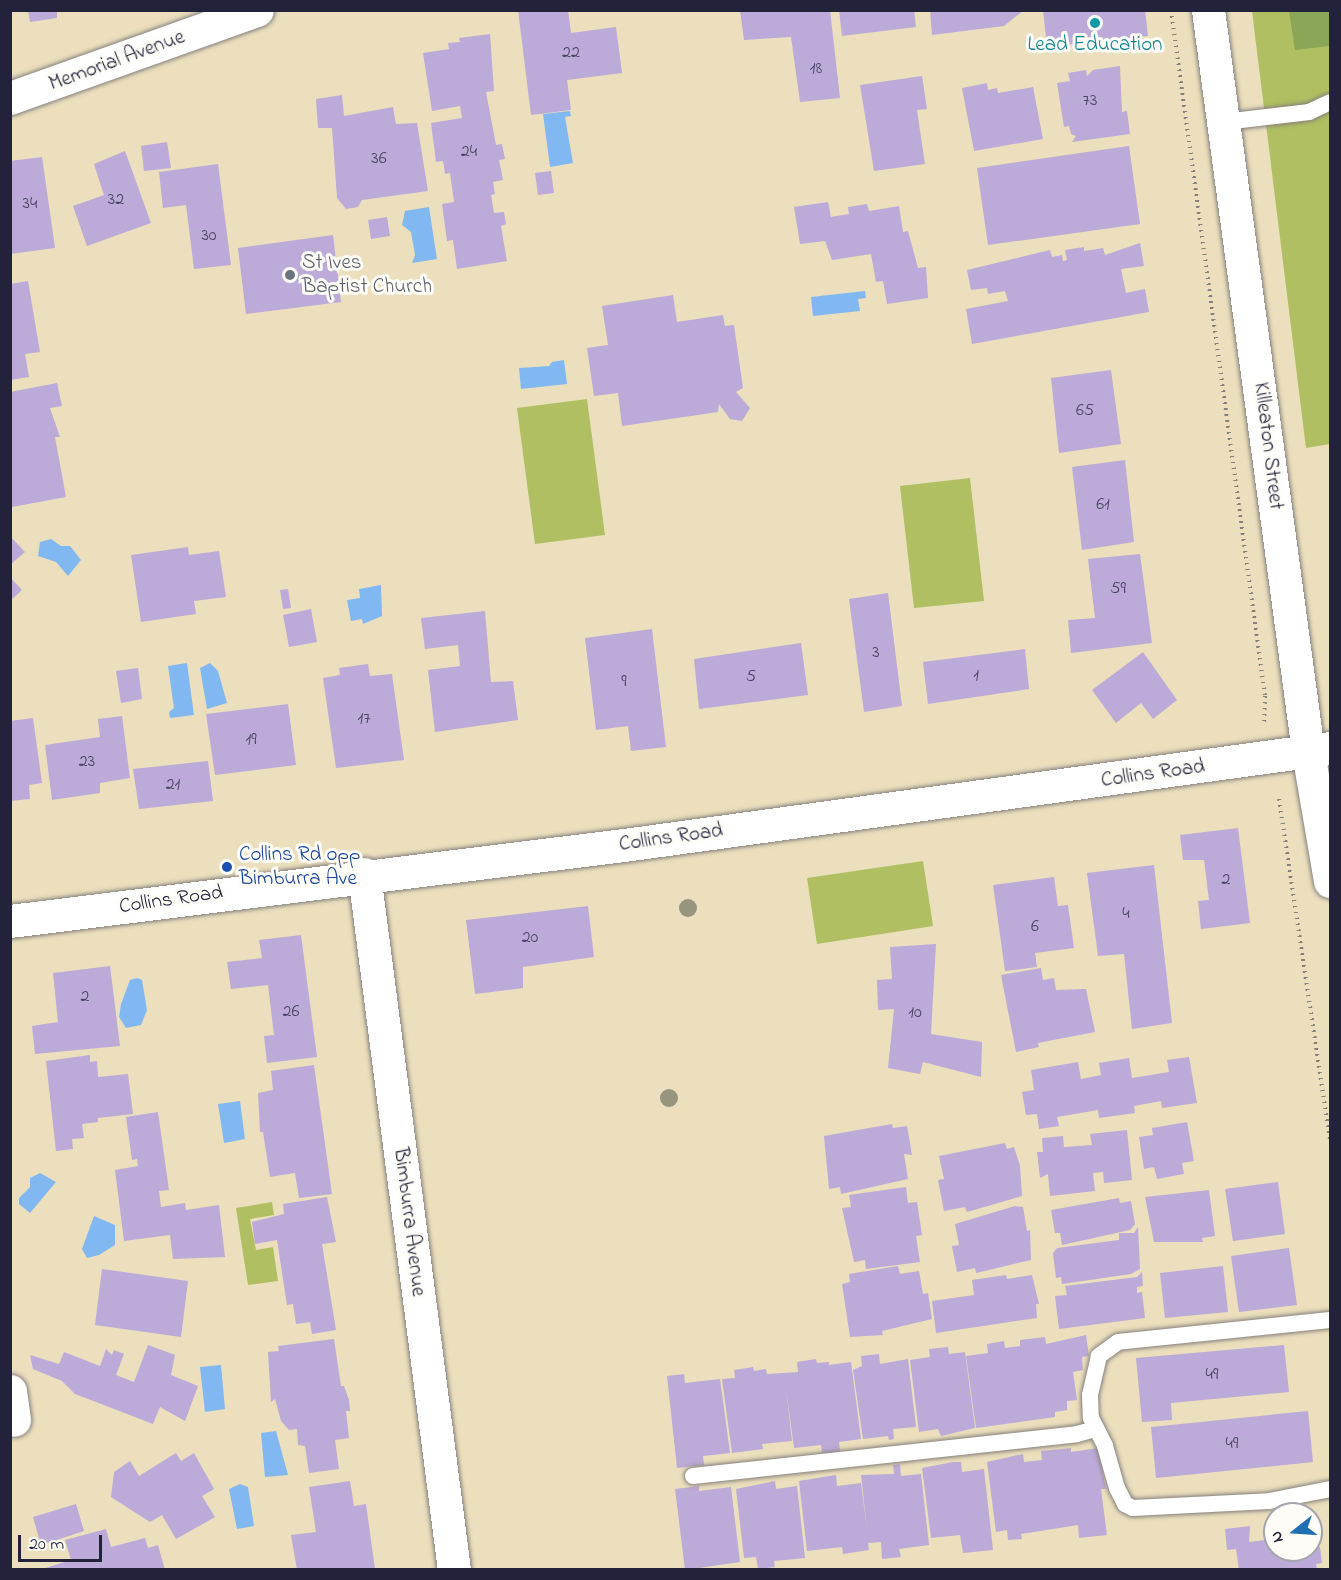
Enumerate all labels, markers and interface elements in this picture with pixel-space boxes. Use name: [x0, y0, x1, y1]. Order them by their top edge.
marker: Lead Education: [1088, 16, 1102, 30]
street label: Memorial Avenue: [46, 25, 188, 97]
place label: Lead Education: [1028, 32, 1162, 58]
house number: 22: [562, 42, 580, 64]
house number: 18: [810, 58, 822, 80]
house number: 73: [1083, 90, 1097, 112]
house number: 24: [461, 141, 477, 163]
house number: 36: [371, 148, 387, 170]
house number: 32: [108, 189, 124, 211]
house number: 34: [23, 193, 37, 215]
house number: 30: [201, 225, 217, 247]
place label: St Ives Baptist Church: [302, 250, 432, 300]
marker: St Ives Baptist Church: [283, 268, 297, 282]
street label: Killeaton Street: [1248, 381, 1288, 511]
house number: 65: [1076, 400, 1094, 422]
house number: 61: [1096, 494, 1110, 516]
house number: 59: [1110, 578, 1126, 600]
house number: 3: [872, 642, 880, 664]
house number: 1: [973, 665, 979, 687]
house number: 5: [746, 666, 756, 688]
house number: 9: [621, 671, 627, 693]
house number: 17: [357, 708, 371, 730]
house number: 19: [245, 729, 257, 751]
house number: 23: [79, 751, 95, 773]
street label: Collins Road: [1099, 754, 1207, 794]
house number: 21: [166, 774, 180, 796]
street label: Collins Road: [617, 818, 725, 858]
place label: Collins Rd opp Bimburra Ave: [239, 842, 360, 892]
marker: Collins Rd opp Bimburra Ave: [220, 860, 234, 874]
house number: 2: [1222, 869, 1230, 891]
street label: Collins Road: [117, 880, 225, 920]
house number: 4: [1122, 903, 1130, 925]
house number: 6: [1031, 916, 1039, 938]
house number: 20: [522, 927, 538, 949]
house number: 2: [81, 986, 89, 1008]
house number: 26: [283, 1001, 299, 1023]
house number: 10: [908, 1002, 922, 1024]
street label: Bimburra Avenue: [387, 1146, 431, 1298]
house number: 49: [1206, 1364, 1218, 1386]
house number: 49: [1226, 1433, 1238, 1455]
north arrow: [1263, 1502, 1323, 1562]
scale bar: [21, 1523, 105, 1561]
text: N: [1265, 1528, 1291, 1545]
text: 20 m: [29, 1532, 64, 1558]

